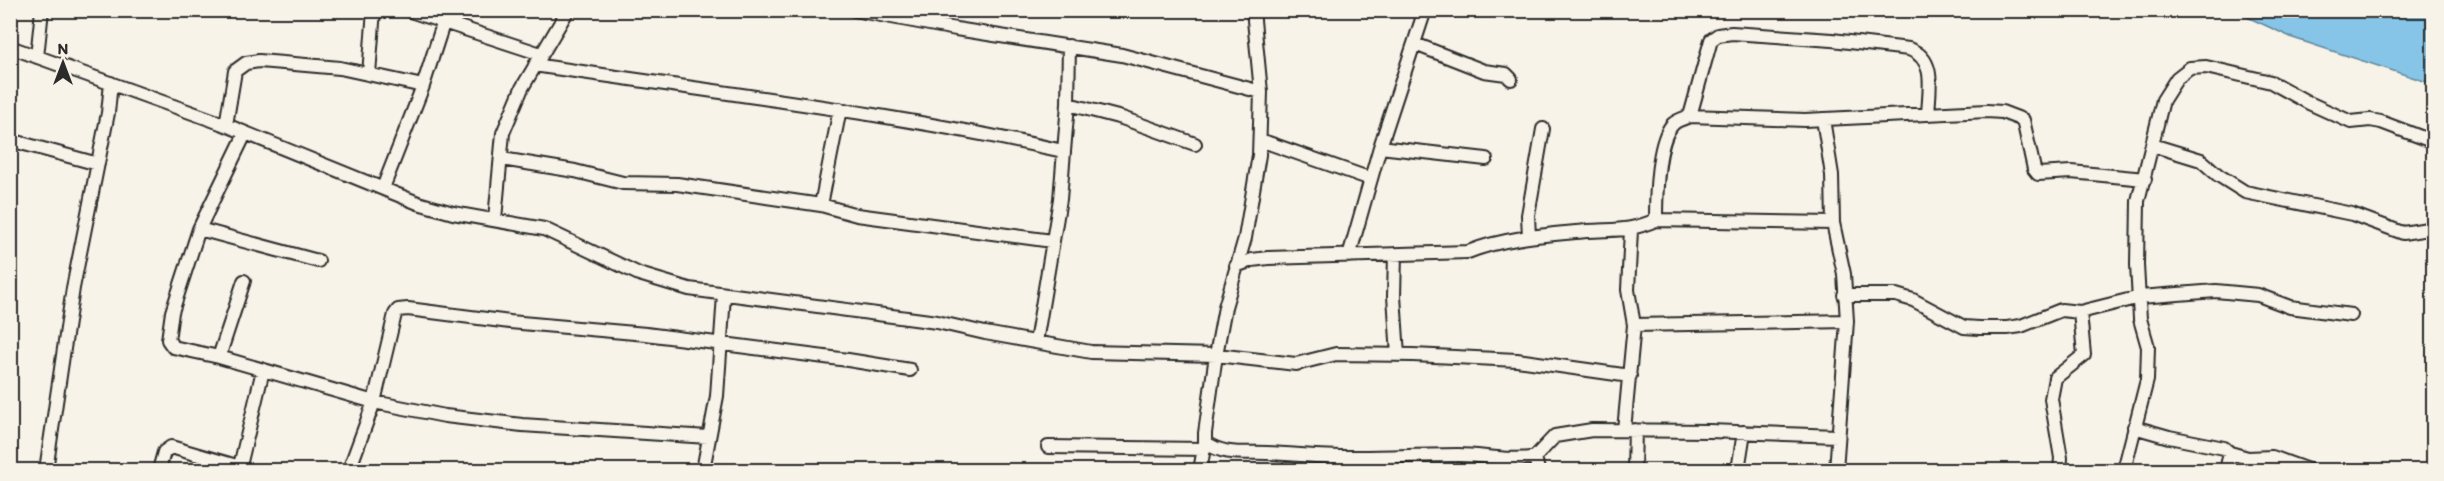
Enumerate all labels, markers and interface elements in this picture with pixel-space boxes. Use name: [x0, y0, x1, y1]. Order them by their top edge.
north arrow: [33, 33, 93, 93]
text: N: [58, 39, 68, 58]

